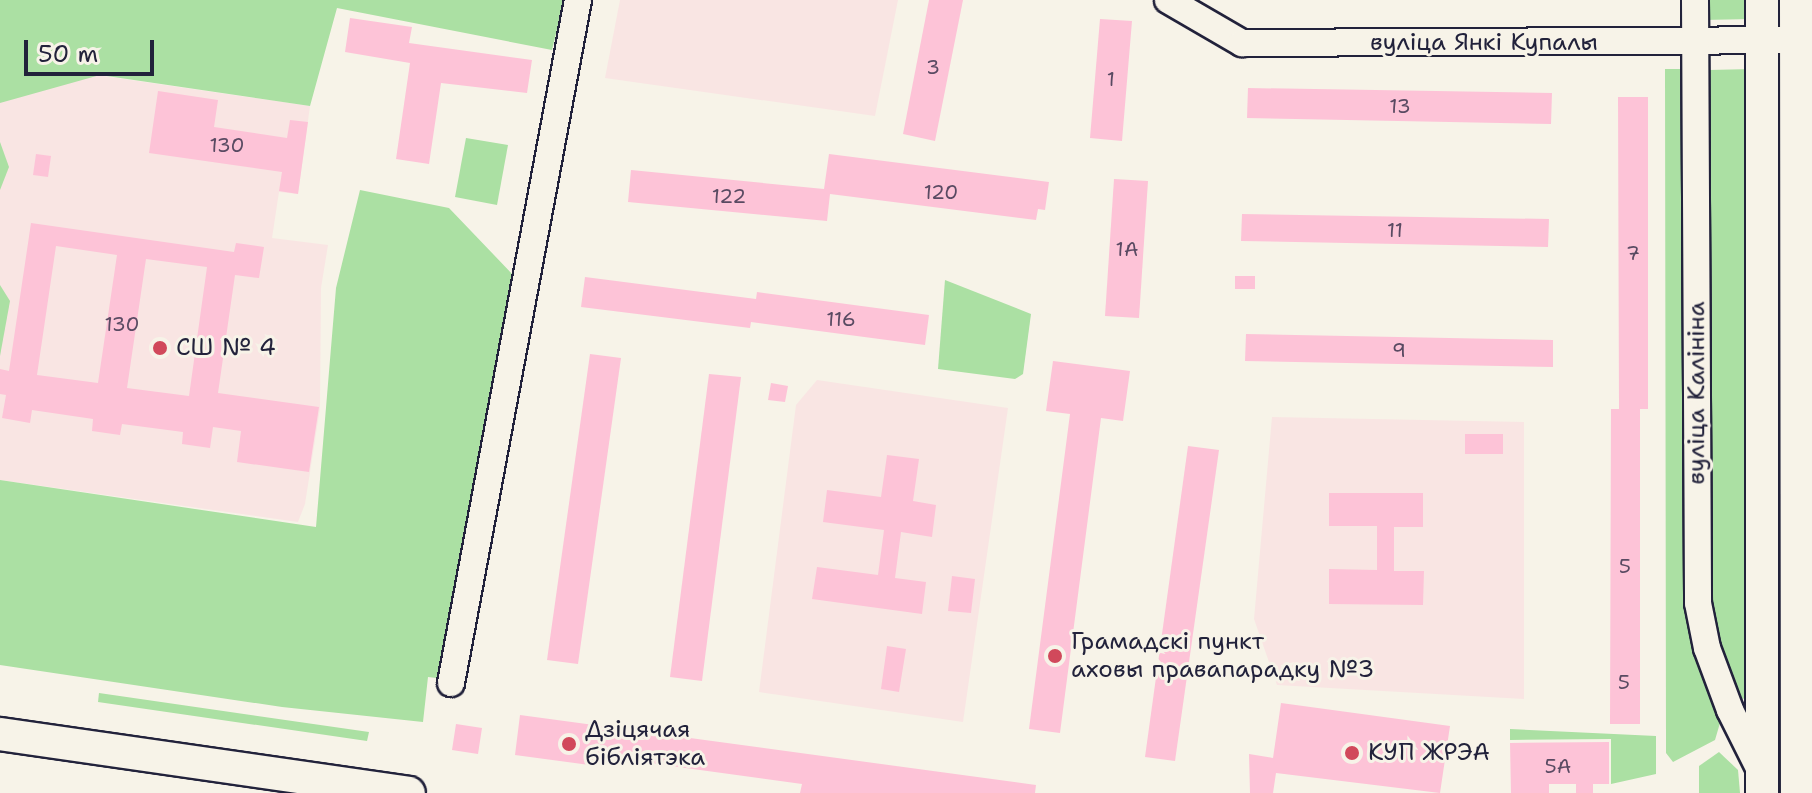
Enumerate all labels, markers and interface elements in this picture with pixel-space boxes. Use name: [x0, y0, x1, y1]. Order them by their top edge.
scale bar: [28, 24, 158, 74]
street label: вуліца Янкі Купалы: [1370, 29, 1598, 57]
text: 50 m: [38, 38, 98, 70]
house number: 3: [926, 55, 940, 79]
house number: 1: [1107, 67, 1115, 91]
house number: 13: [1389, 94, 1411, 118]
house number: 130: [209, 133, 245, 157]
house number: 120: [924, 180, 958, 204]
house number: 122: [712, 184, 746, 208]
house number: 11: [1387, 218, 1403, 242]
house number: 1А: [1116, 237, 1138, 261]
house number: 7: [1626, 241, 1640, 265]
street label: вуліца Калініна: [1683, 301, 1711, 485]
house number: 116: [826, 307, 856, 331]
house number: 130: [104, 312, 140, 336]
place label: СШ № 4: [176, 334, 276, 362]
house number: 9: [1392, 338, 1406, 362]
marker: СШ № 4: [151, 339, 169, 357]
house number: 5: [1619, 554, 1631, 578]
place label: Грамадскі пункт аховы правапарадку №3: [1071, 628, 1374, 684]
marker: Грамадскі пункт аховы правапарадку №3: [1046, 647, 1064, 665]
house number: 5: [1618, 670, 1630, 694]
place label: Дзіцячая бібліятэка: [585, 716, 705, 772]
marker: Дзіцячая бібліятэка: [560, 735, 578, 753]
place label: КУП ЖРЭА: [1368, 739, 1490, 767]
marker: КУП ЖРЭА: [1343, 744, 1361, 762]
house number: 5А: [1545, 754, 1571, 778]

